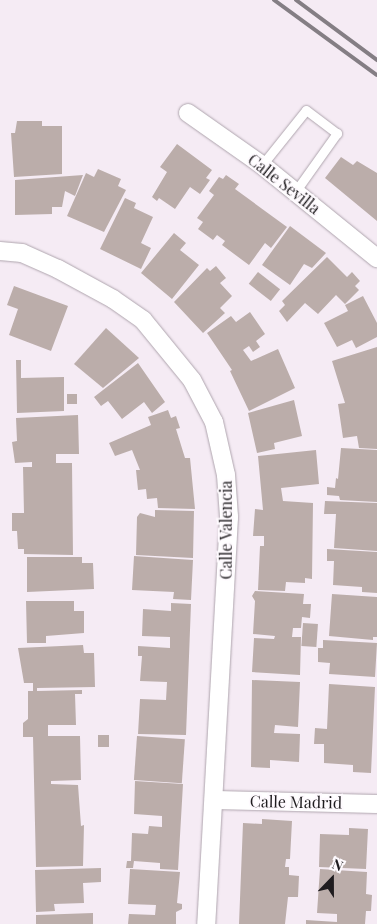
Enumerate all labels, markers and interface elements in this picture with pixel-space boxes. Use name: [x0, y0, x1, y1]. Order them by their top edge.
street label: Calle Sevilla: [244, 150, 324, 218]
street label: Calle Valencia: [216, 480, 236, 580]
street label: Calle Madrid: [250, 792, 342, 812]
north arrow: [307, 854, 357, 904]
text: N: [330, 854, 346, 875]

